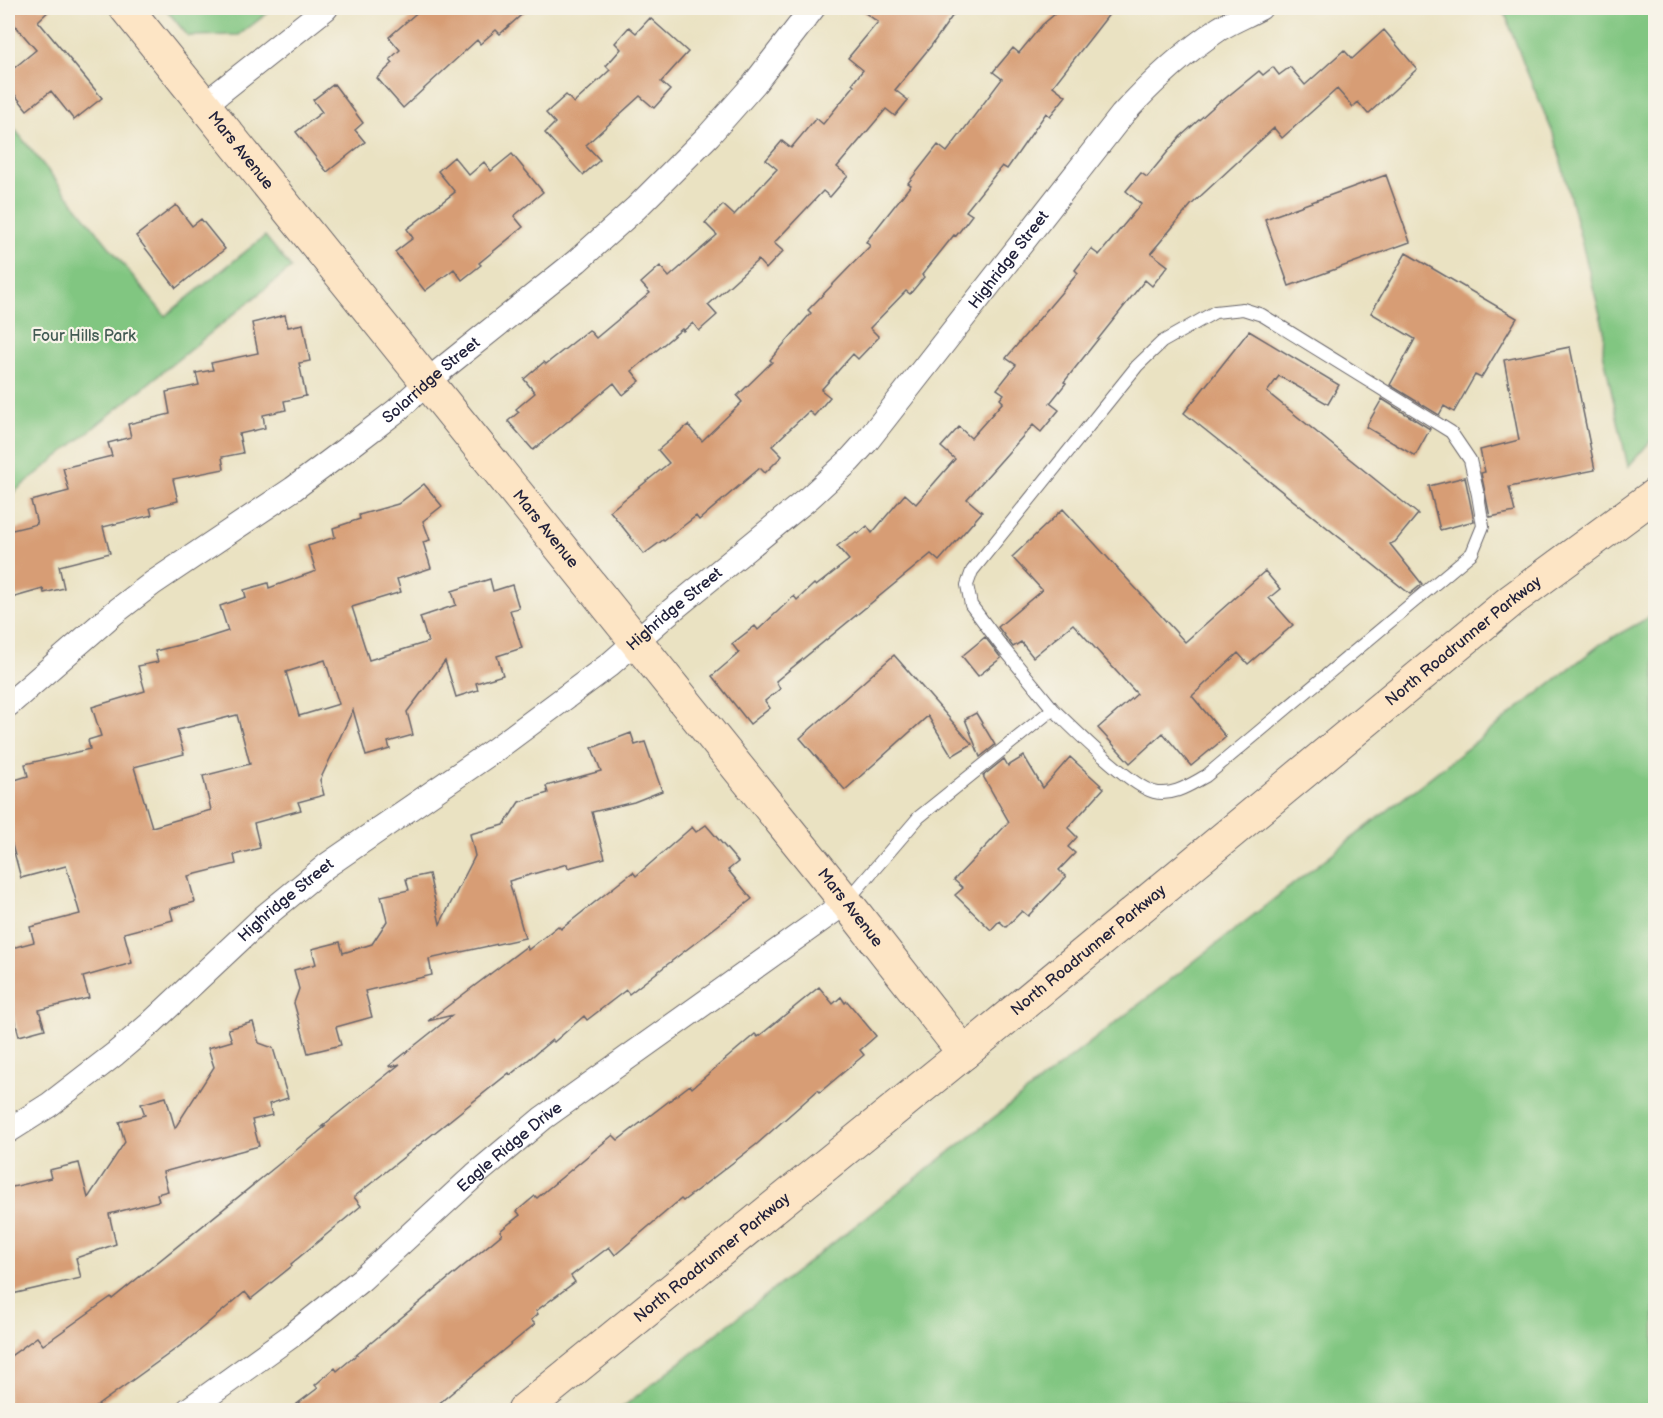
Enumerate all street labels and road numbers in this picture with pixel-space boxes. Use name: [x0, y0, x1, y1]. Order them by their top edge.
street label: Mars Avenue: [204, 108, 278, 194]
street label: Highridge Street: [965, 207, 1053, 312]
street label: Solarridge Street: [379, 333, 484, 427]
street label: Mars Avenue: [509, 486, 583, 572]
street label: Highridge Street: [623, 563, 726, 655]
street label: North Roadrunner Parkway: [1382, 572, 1546, 710]
street label: Highridge Street: [234, 854, 337, 946]
street label: Mars Avenue: [813, 865, 887, 951]
street label: North Roadrunner Parkway: [1007, 880, 1170, 1020]
street label: Eagle Ridge Drive: [453, 1098, 566, 1196]
street label: North Roadrunner Parkway: [630, 1188, 794, 1326]

